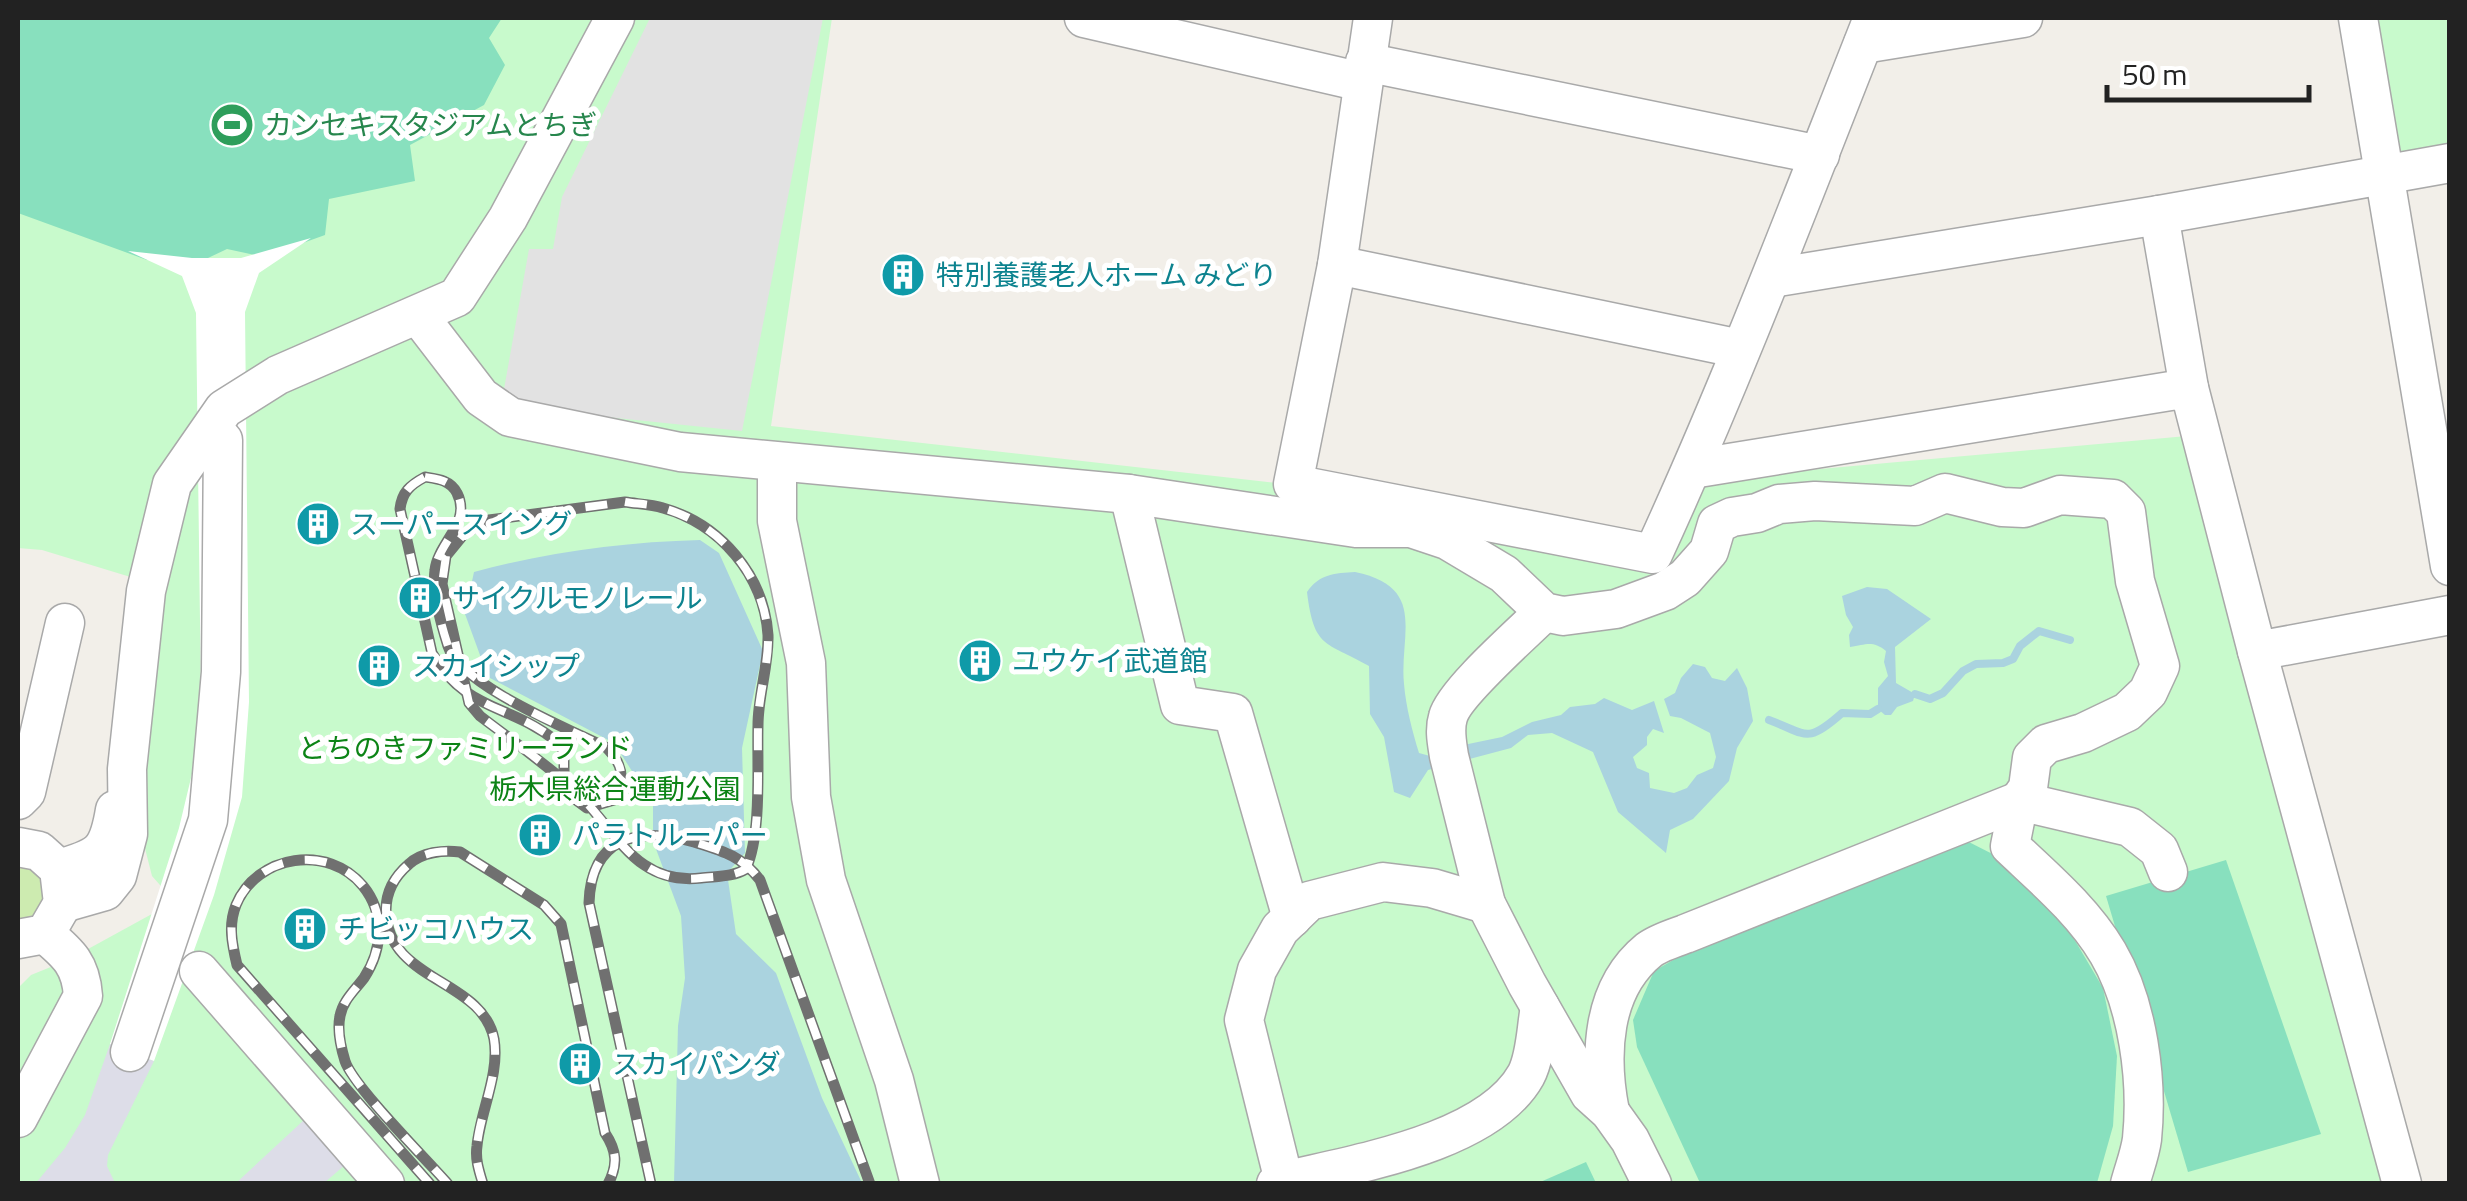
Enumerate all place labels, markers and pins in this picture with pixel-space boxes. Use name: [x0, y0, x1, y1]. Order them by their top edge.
sports icon: カンセキスタジアムとちぎ: [209, 102, 255, 148]
place label: カンセキスタジアムとちぎ: [264, 103, 597, 146]
building icon: 特別養護老人ホーム みどり: [880, 252, 926, 298]
place label: 特別養護老人ホーム みどり: [936, 253, 1277, 296]
building icon: スーパースイング: [295, 501, 341, 547]
place label: スーパースイング: [350, 502, 572, 545]
building icon: サイクルモノレール: [397, 575, 443, 621]
place label: サイクルモノレール: [452, 576, 703, 619]
building icon: ユウケイ武道館: [957, 638, 1003, 684]
place label: ユウケイ武道館: [1012, 639, 1207, 682]
building icon: スカイシップ: [356, 643, 402, 689]
place label: スカイシップ: [412, 644, 580, 687]
building icon: パラトルーパー: [517, 812, 563, 858]
place label: パラトルーパー: [572, 813, 768, 856]
building icon: チビッコハウス: [282, 906, 328, 952]
place label: チビッコハウス: [338, 907, 534, 950]
building icon: スカイパンダ: [557, 1041, 603, 1087]
place label: スカイパンダ: [612, 1042, 781, 1085]

